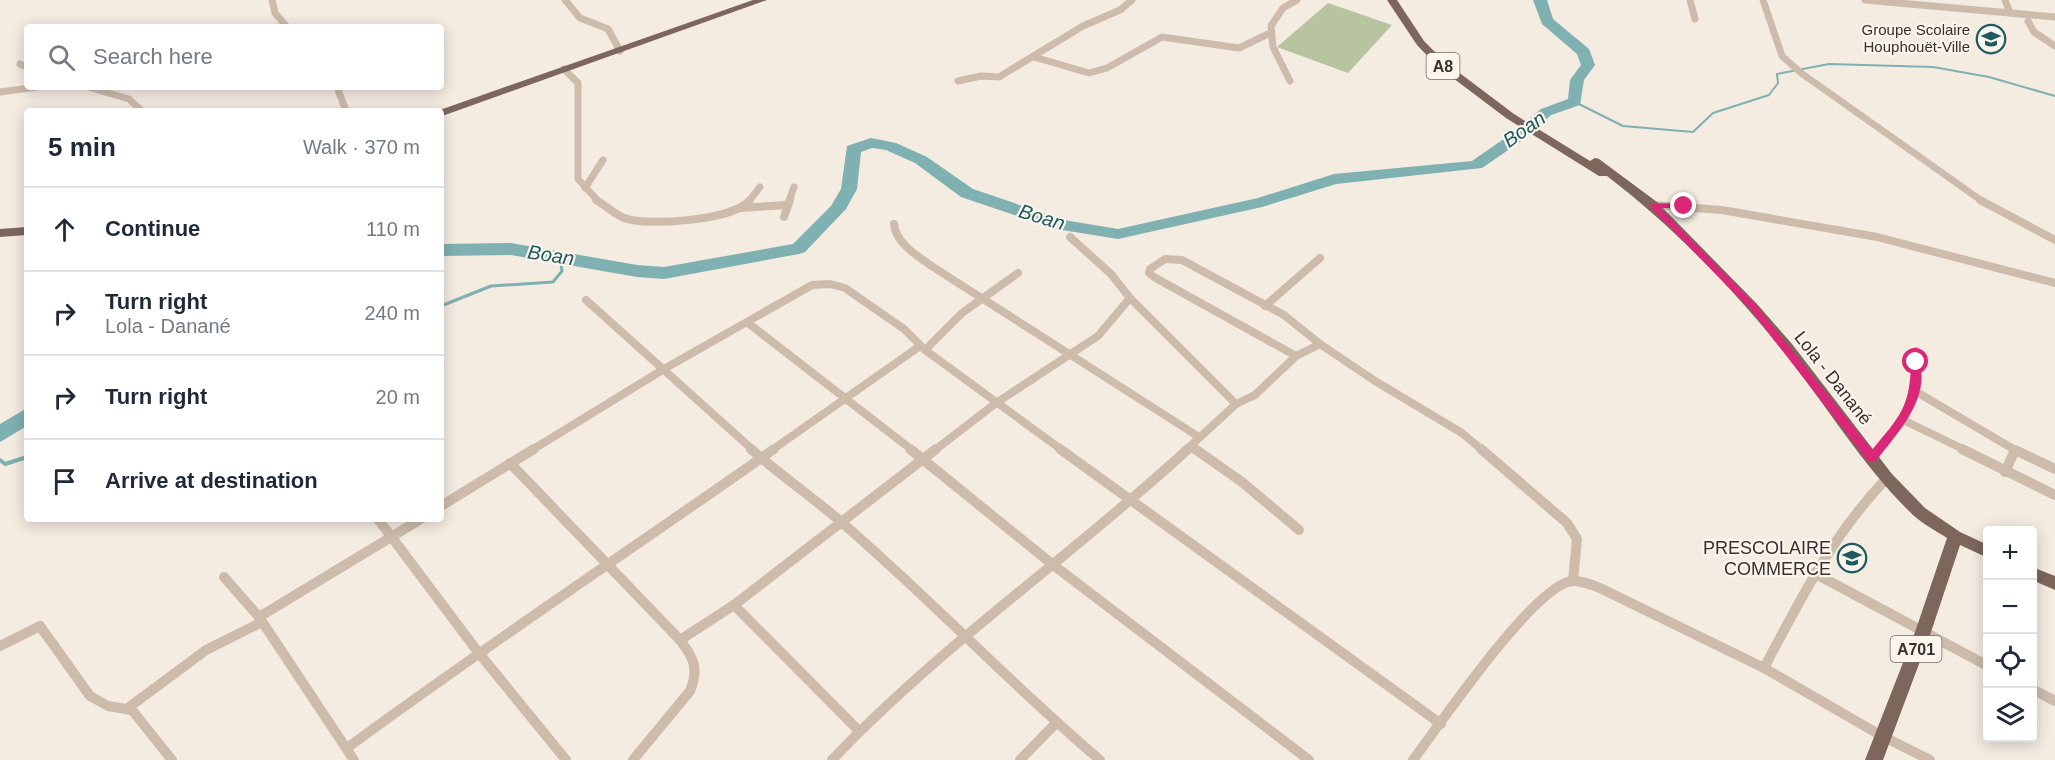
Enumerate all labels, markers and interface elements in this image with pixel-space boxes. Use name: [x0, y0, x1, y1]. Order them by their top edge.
place label: Groupe Scolaire Houphouët-Ville: [1862, 21, 1970, 55]
school or university icon: Groupe Scolaire Houphouët-Ville: [1975, 23, 2007, 55]
search box: [24, 24, 444, 90]
icon: search: [45, 41, 78, 74]
text: Search here: [93, 44, 213, 69]
road number: A8: [1426, 53, 1460, 79]
water label: Boan: [1499, 107, 1549, 151]
text: 5 min: [48, 132, 116, 162]
text: Walk · 370 m: [303, 136, 420, 158]
route end: [1670, 192, 1696, 218]
water label: Boan: [1016, 200, 1068, 234]
icon: ahead: [48, 213, 81, 246]
text: Continue: [105, 216, 200, 241]
text: 110 m: [366, 218, 420, 240]
water label: Boan: [526, 240, 576, 270]
text: Turn right: [105, 289, 207, 314]
icon: right: [48, 297, 81, 330]
text: 240 m: [364, 302, 420, 324]
text: Lola - Danané: [105, 315, 231, 337]
street label: Lola - Danané: [1790, 327, 1876, 429]
route start: [1902, 348, 1928, 374]
icon: right: [48, 381, 81, 414]
text: Turn right: [105, 384, 207, 409]
text: 20 m: [376, 386, 420, 408]
icon: arrive: [48, 465, 81, 498]
text: Arrive at destination: [105, 468, 318, 493]
map controls: [1983, 526, 2037, 742]
button: +: [1983, 526, 2037, 580]
place label: PRESCOLAIRE COMMERCE: [1703, 538, 1831, 579]
school or university icon: PRESCOLAIRE COMMERCE: [1836, 542, 1868, 574]
button: −: [1983, 580, 2037, 634]
button: locate: [1983, 634, 2037, 688]
road number: A701: [1890, 636, 1942, 662]
button: layers: [1983, 688, 2037, 742]

